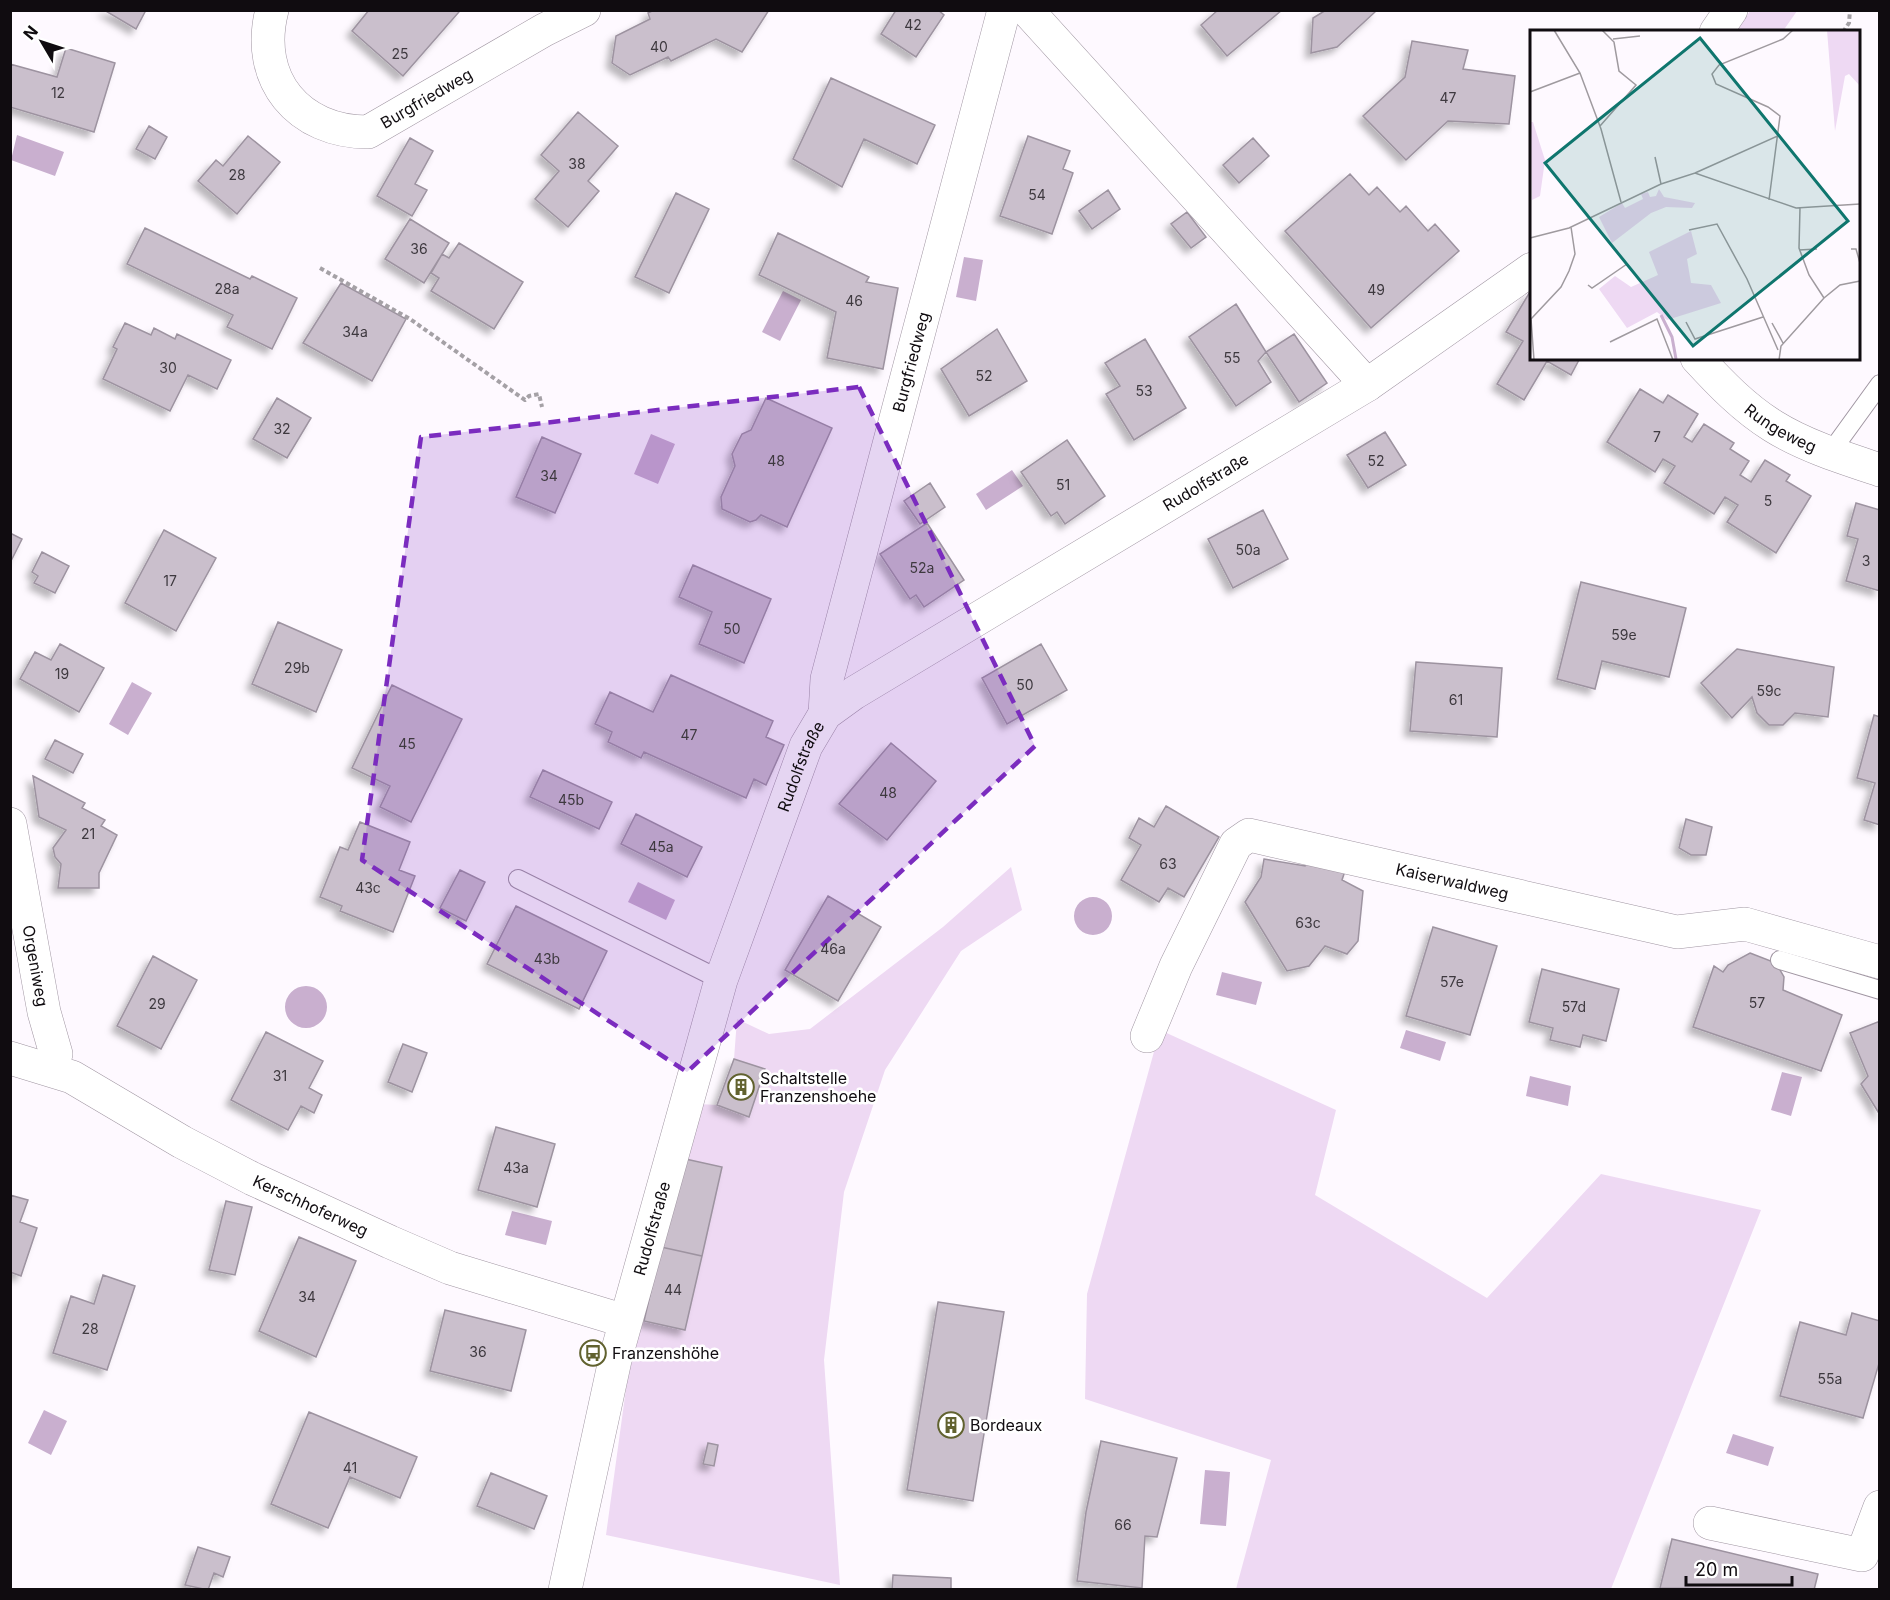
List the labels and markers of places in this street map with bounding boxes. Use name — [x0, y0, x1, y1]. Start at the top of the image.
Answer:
place label: Schaltstelle Franzenshoehe — [760, 1068, 876, 1106]
building icon: Schaltstelle Franzenshoehe — [726, 1072, 756, 1102]
bus stop icon: Franzenshöhe — [578, 1338, 608, 1368]
place label: Franzenshöhe — [612, 1343, 719, 1363]
building icon: Bordeaux — [936, 1410, 966, 1440]
place label: Bordeaux — [970, 1415, 1043, 1435]

